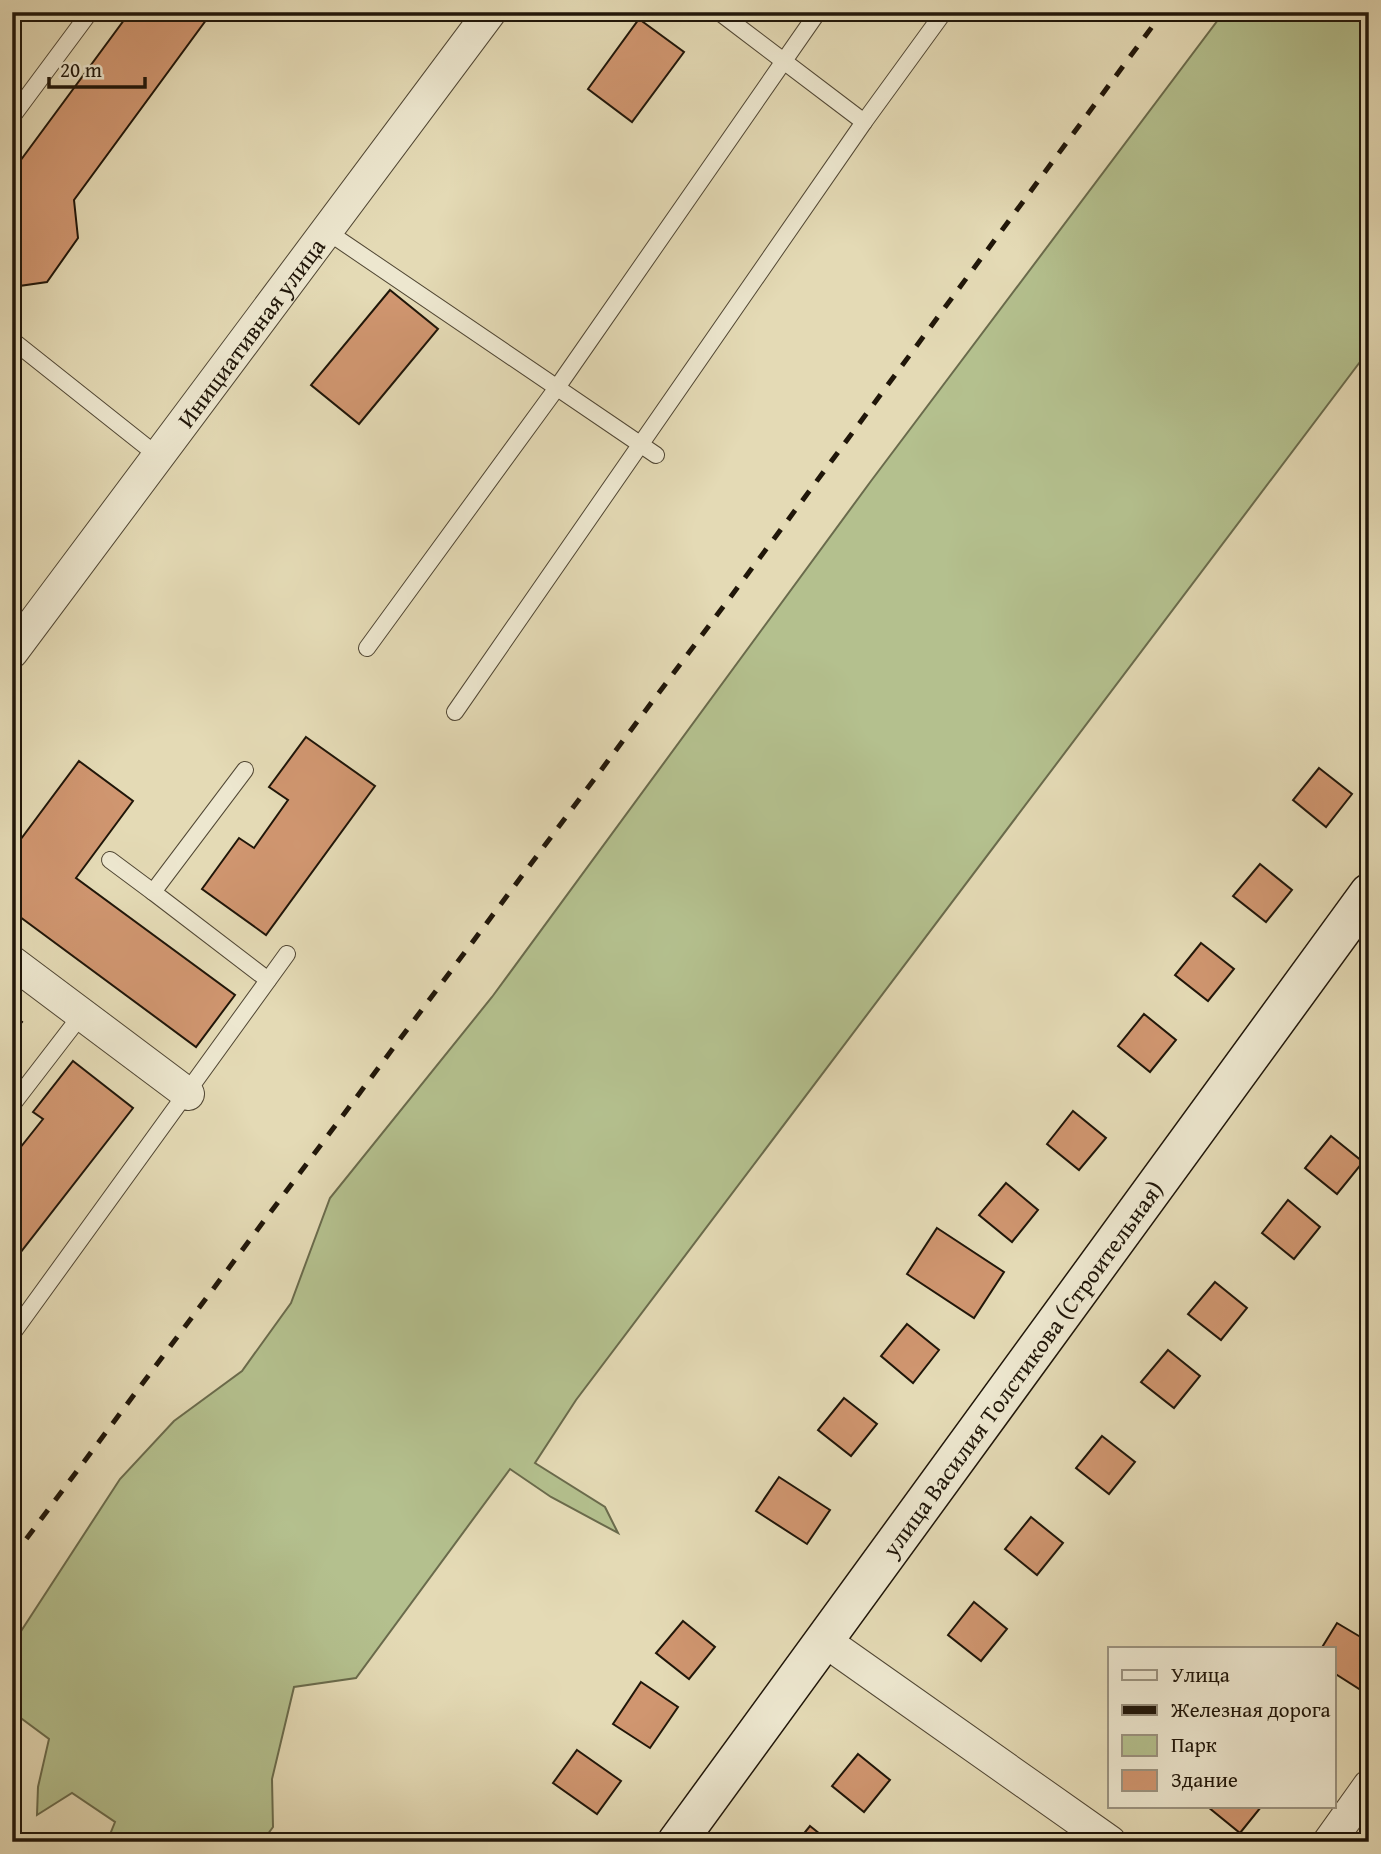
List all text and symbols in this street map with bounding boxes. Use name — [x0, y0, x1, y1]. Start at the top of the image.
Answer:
scale bar — [49, 46, 145, 90]
text: 20 m — [60, 54, 102, 85]
street label: Инициативная улица — [168, 230, 334, 435]
street label: улица Василия Толстикова (Строительная) — [873, 1173, 1171, 1565]
legend — [1108, 1647, 1336, 1808]
text: Улица — [1171, 1659, 1230, 1690]
text: Железная дорога — [1170, 1694, 1331, 1725]
text: Парк — [1171, 1729, 1217, 1760]
text: Здание — [1171, 1764, 1238, 1795]

